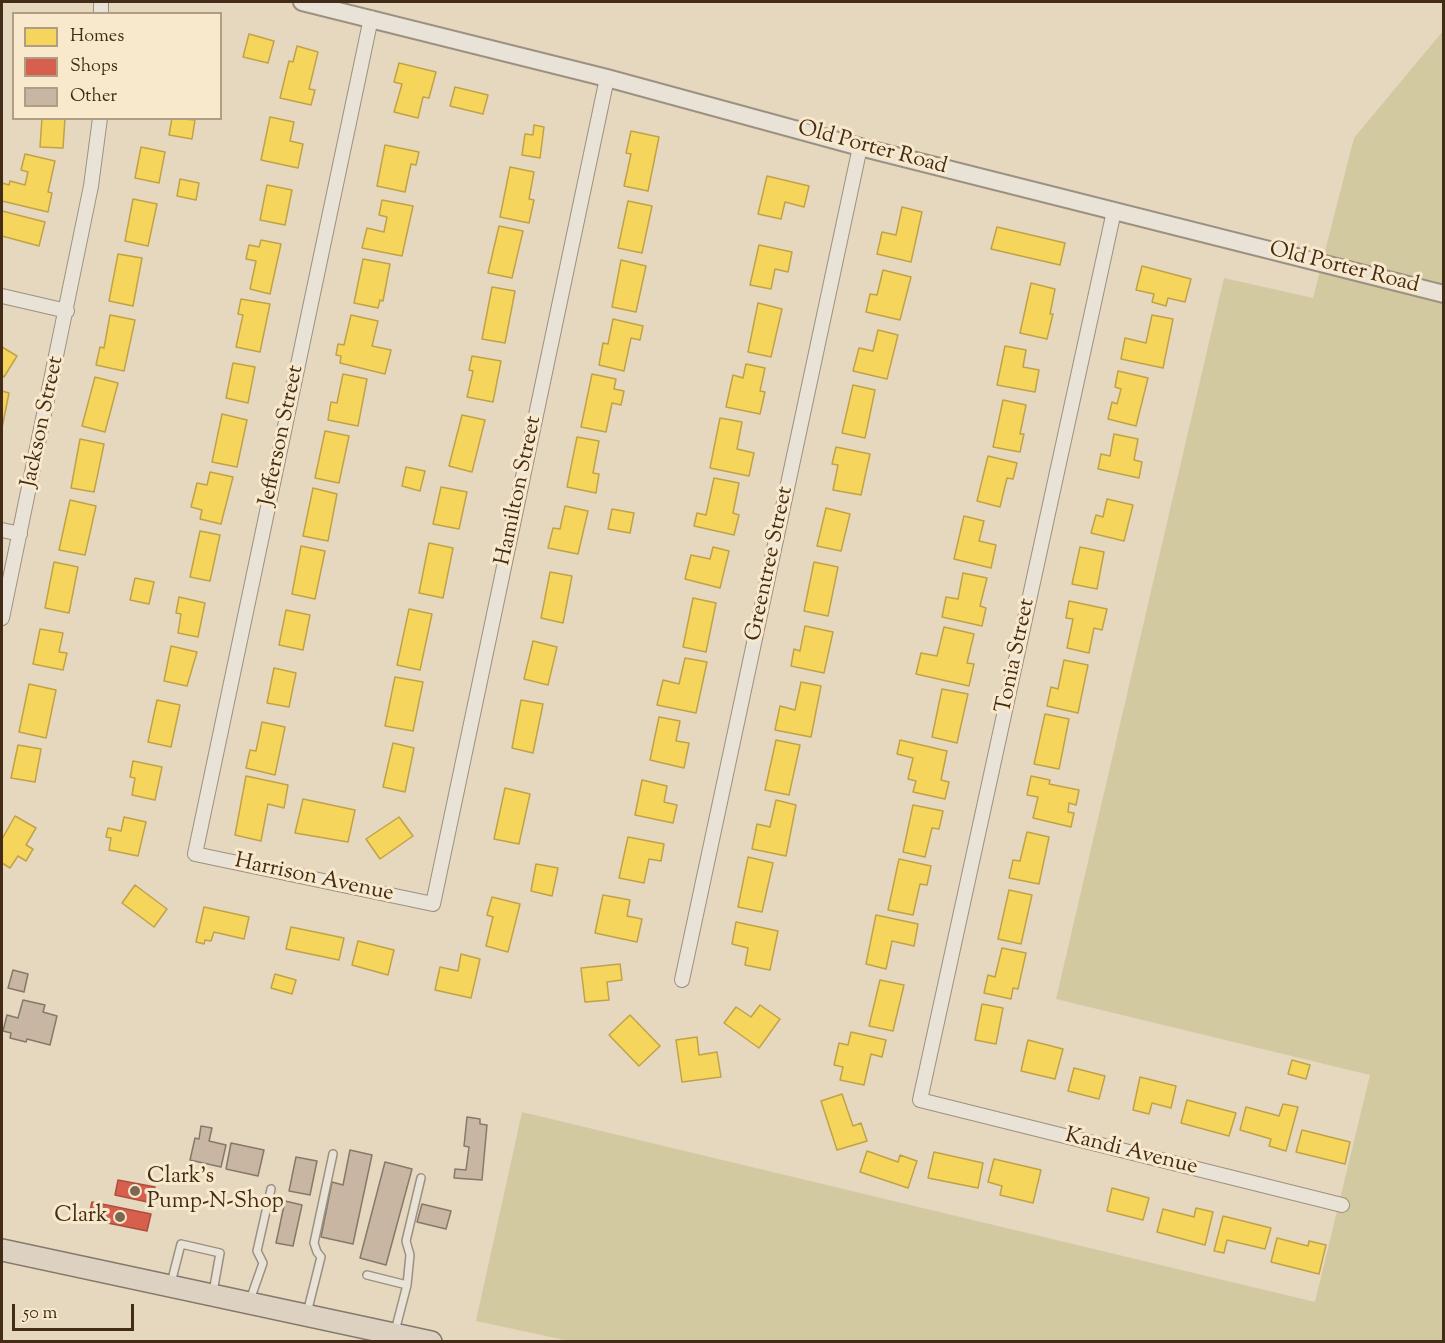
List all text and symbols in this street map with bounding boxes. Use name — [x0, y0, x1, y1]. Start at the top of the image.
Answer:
legend — [12, 12, 222, 120]
text: Homes — [70, 24, 124, 50]
text: Shops — [70, 54, 118, 80]
text: Other — [70, 84, 117, 110]
street label: Old Porter Road — [794, 116, 950, 182]
street label: Old Porter Road — [1266, 238, 1422, 300]
street label: Jackson Street — [17, 354, 71, 490]
street label: Jefferson Street — [255, 363, 311, 509]
street label: Hamilton Street — [491, 414, 549, 568]
street label: Greentree Street — [742, 484, 800, 644]
street label: Tonia Street — [992, 596, 1042, 716]
street label: Harrison Avenue — [232, 849, 396, 909]
street label: Kandi Avenue — [1062, 1124, 1200, 1182]
place label: Clark's Pump-N-Shop — [147, 1165, 284, 1216]
marker: Clark's Pump-N-Shop — [128, 1184, 142, 1198]
place label: Clark — [54, 1204, 108, 1230]
marker: Clark — [113, 1210, 127, 1224]
scale bar — [15, 1292, 136, 1330]
text: 50 m — [23, 1301, 57, 1327]

